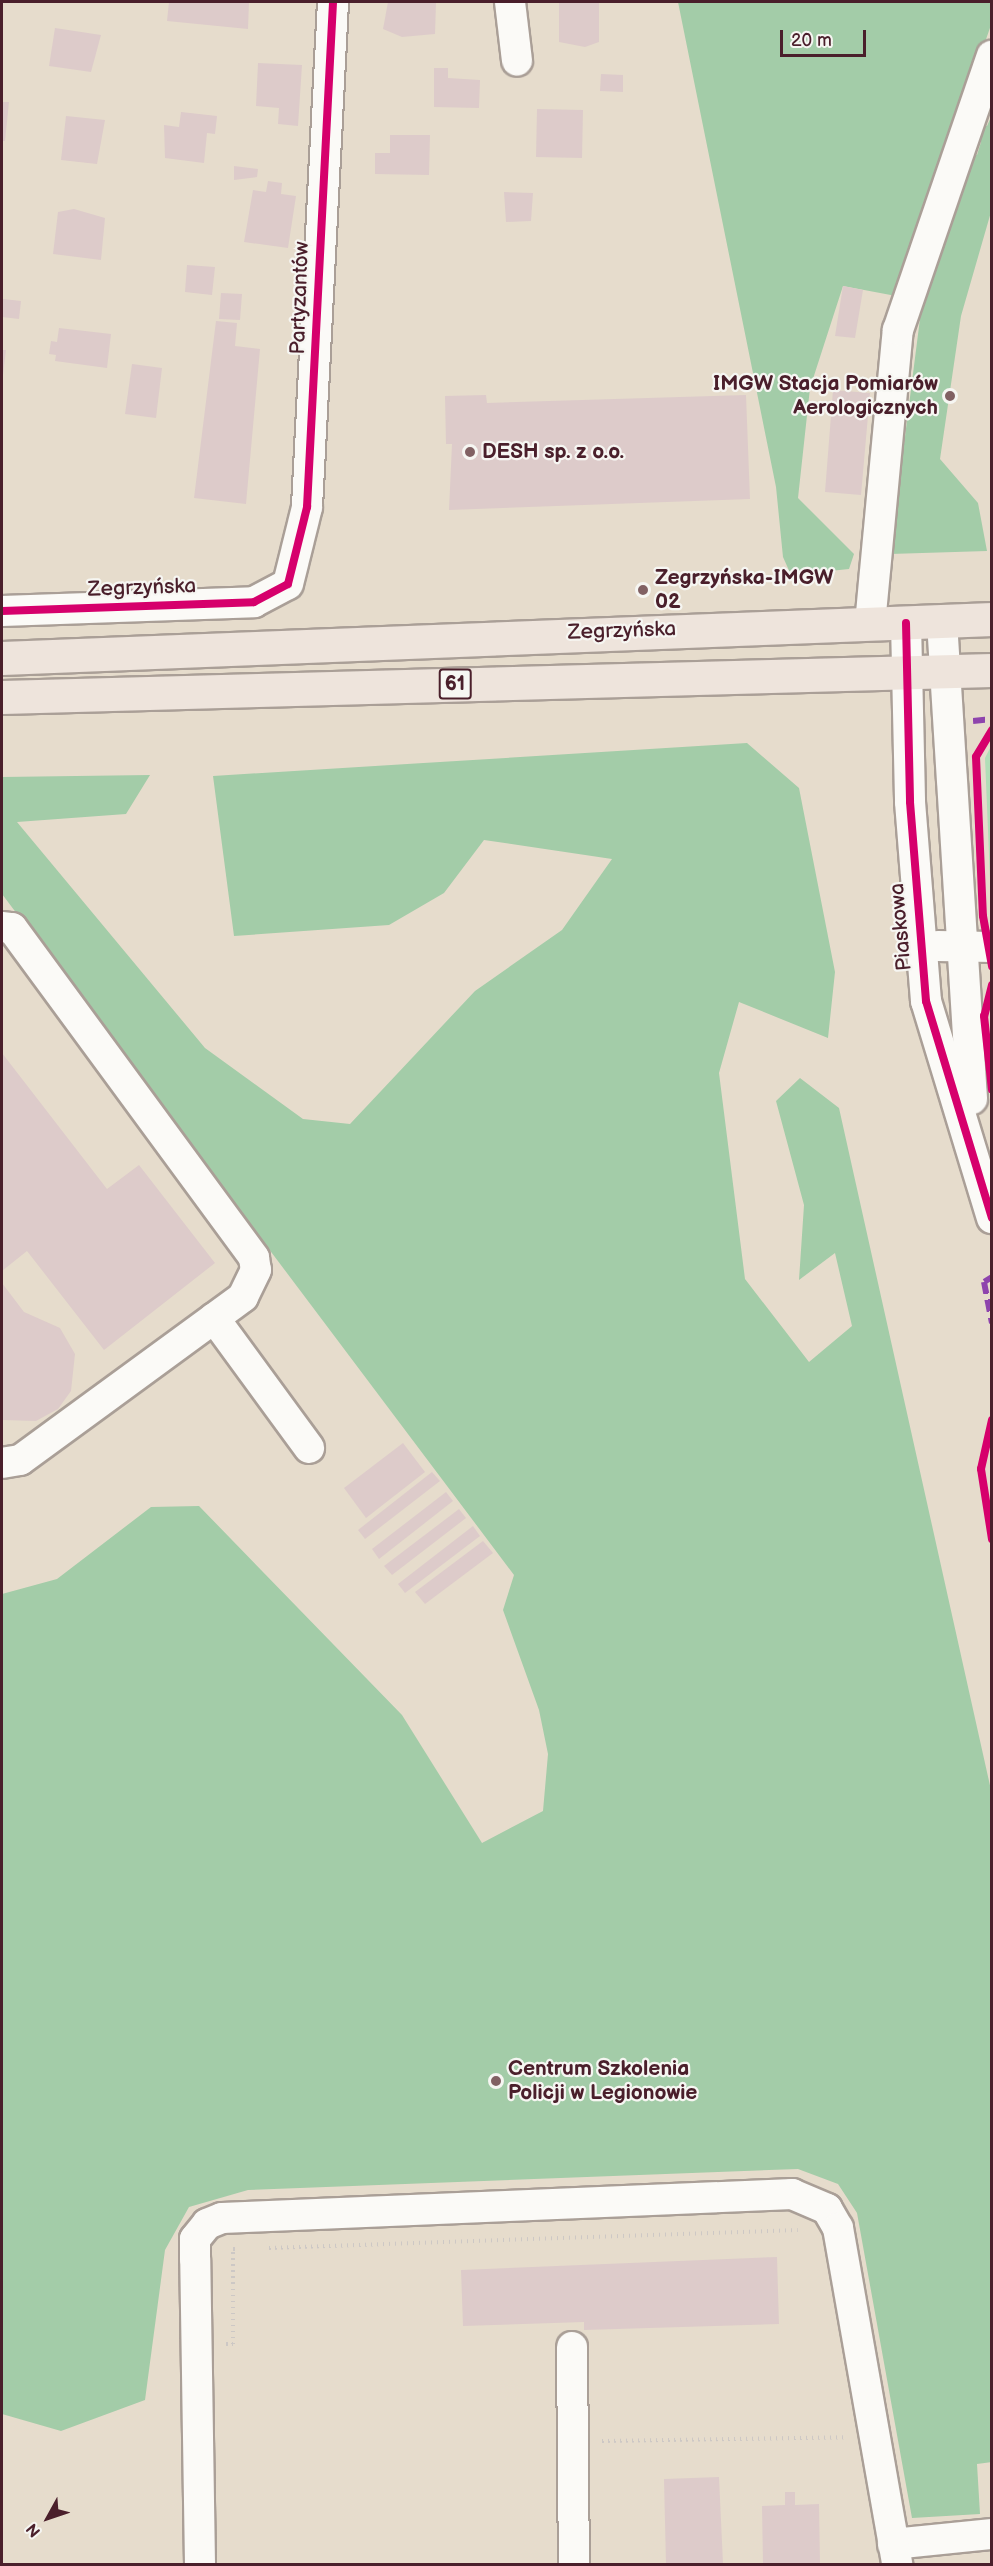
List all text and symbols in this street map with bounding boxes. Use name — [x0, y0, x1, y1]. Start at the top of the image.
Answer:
scale bar — [783, 18, 868, 56]
text: 20 m — [791, 30, 832, 51]
street label: Partyzantów — [285, 241, 315, 355]
place label: IMGW Stacja Pomiarów Aerologicznych — [713, 371, 938, 421]
marker: IMGW Stacja Pomiarów Aerologicznych — [943, 389, 957, 403]
place label: DESH sp. z o.o. — [482, 439, 624, 465]
marker: DESH sp. z o.o. — [463, 445, 477, 459]
place label: Zegrzyńska-IMGW 02 — [655, 565, 833, 615]
street label: Zegrzyńska — [87, 574, 197, 602]
marker: Zegrzyńska-IMGW 02 — [636, 583, 650, 597]
street label: Zegrzyńska — [567, 617, 677, 645]
road number: 61 — [438, 667, 472, 701]
street label: Piaskowa — [885, 882, 917, 972]
place label: Centrum Szkolenia Policji w Legionowie — [508, 2056, 697, 2106]
marker: Centrum Szkolenia Policji w Legionowie — [489, 2074, 503, 2088]
north arrow — [18, 2488, 78, 2548]
text: N — [23, 2519, 45, 2541]

